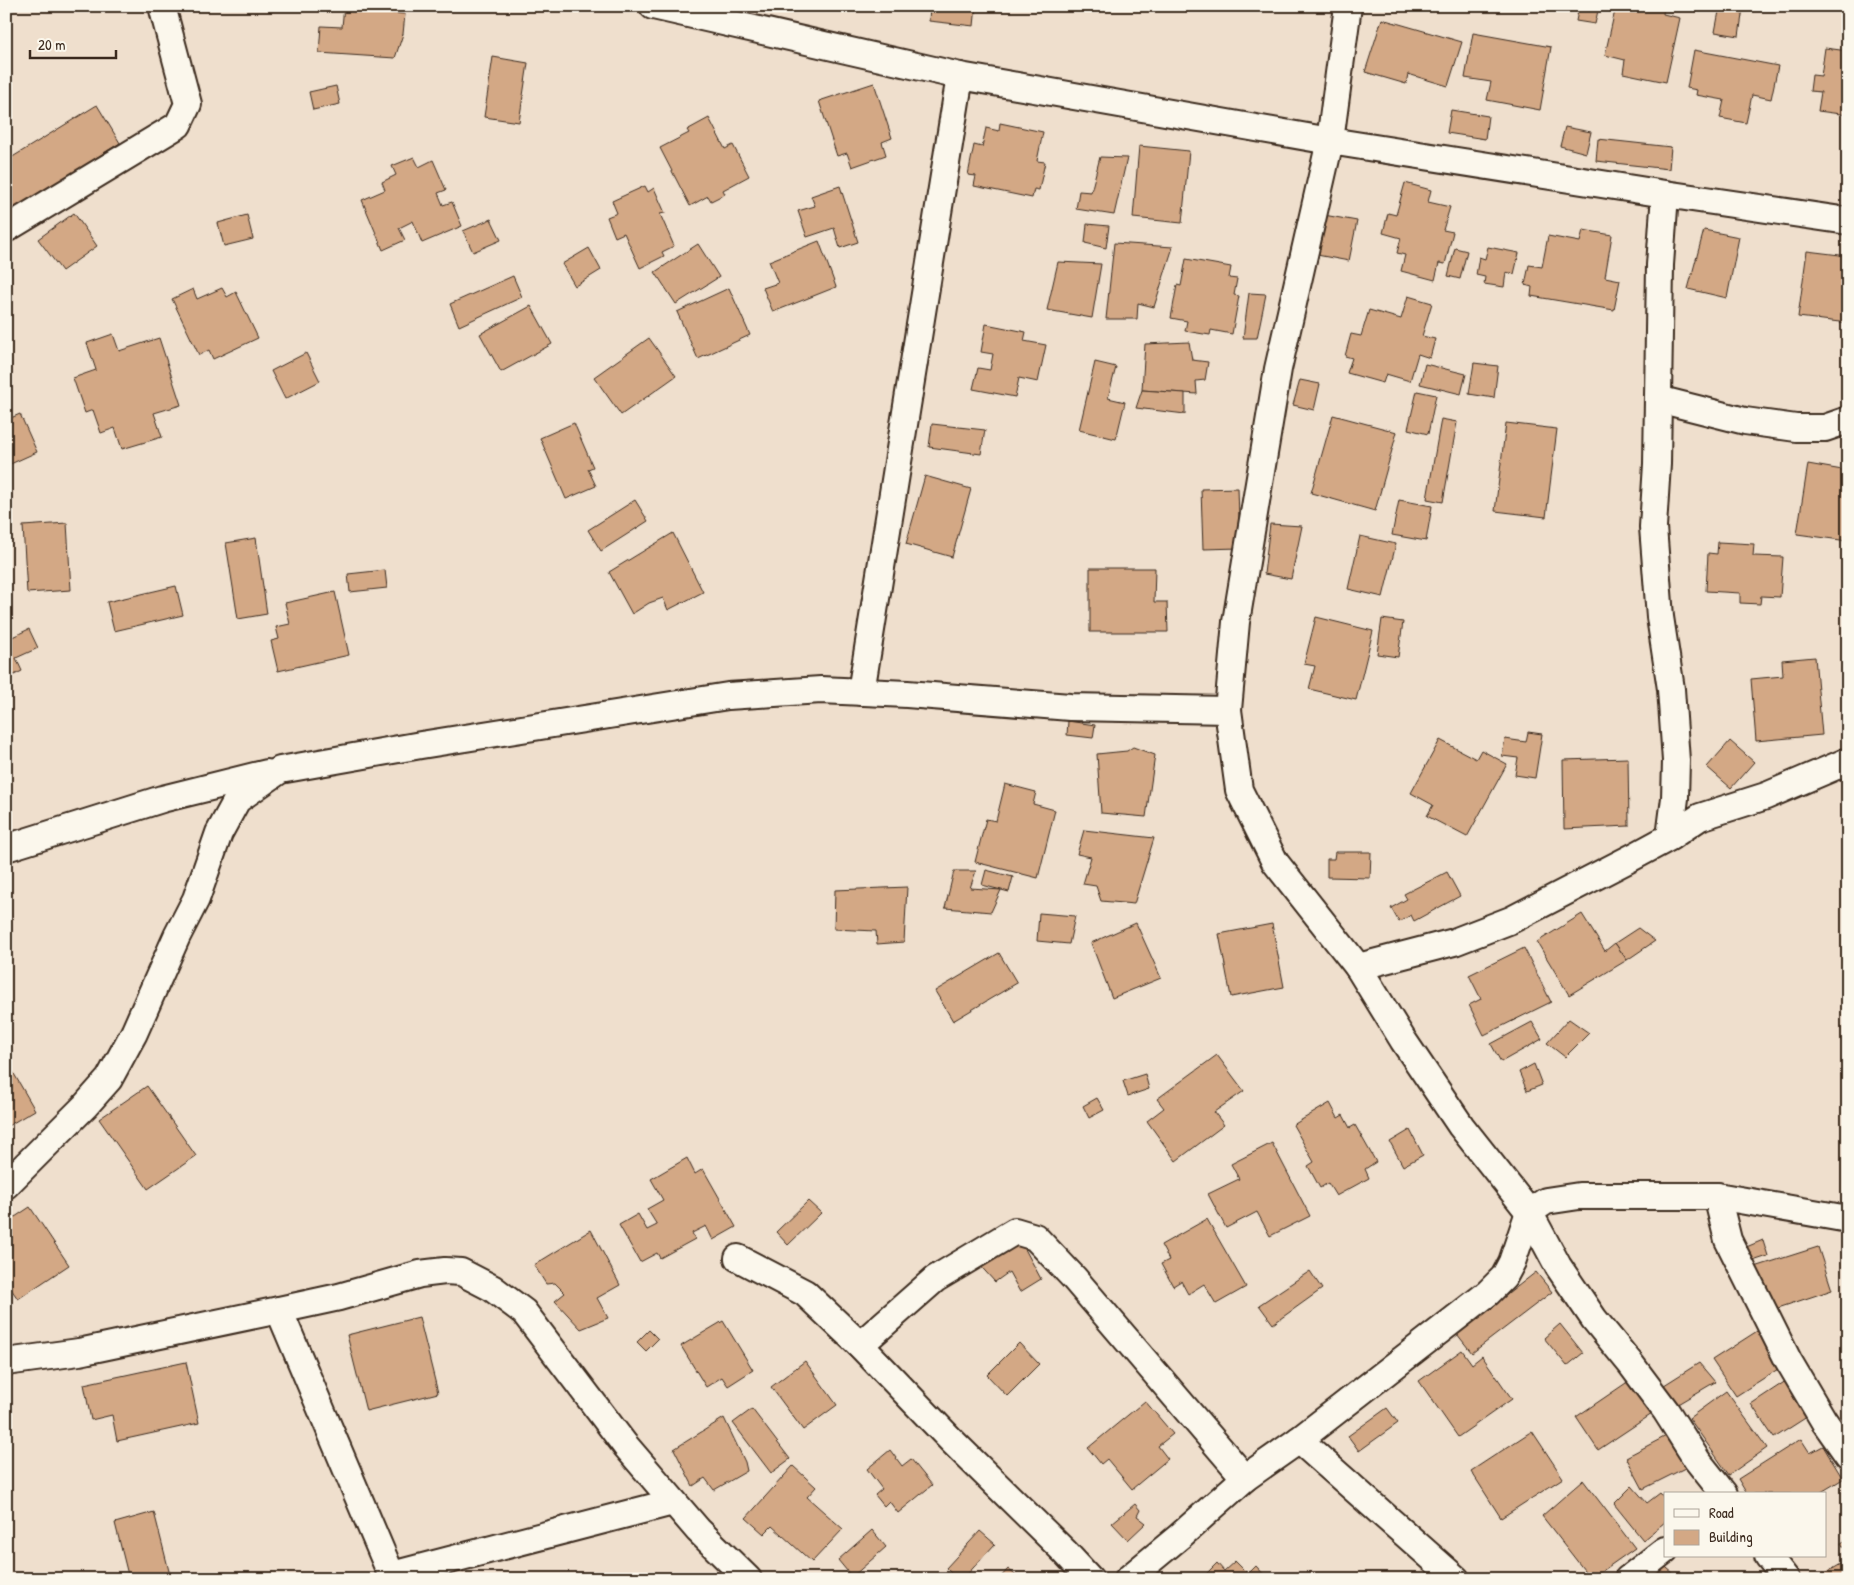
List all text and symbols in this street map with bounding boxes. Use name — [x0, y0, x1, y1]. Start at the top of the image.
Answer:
scale bar — [30, 28, 116, 60]
text: 20 m — [38, 34, 65, 55]
legend — [1664, 1492, 1826, 1558]
text: Road — [1709, 1502, 1734, 1523]
text: Building — [1709, 1526, 1753, 1547]

